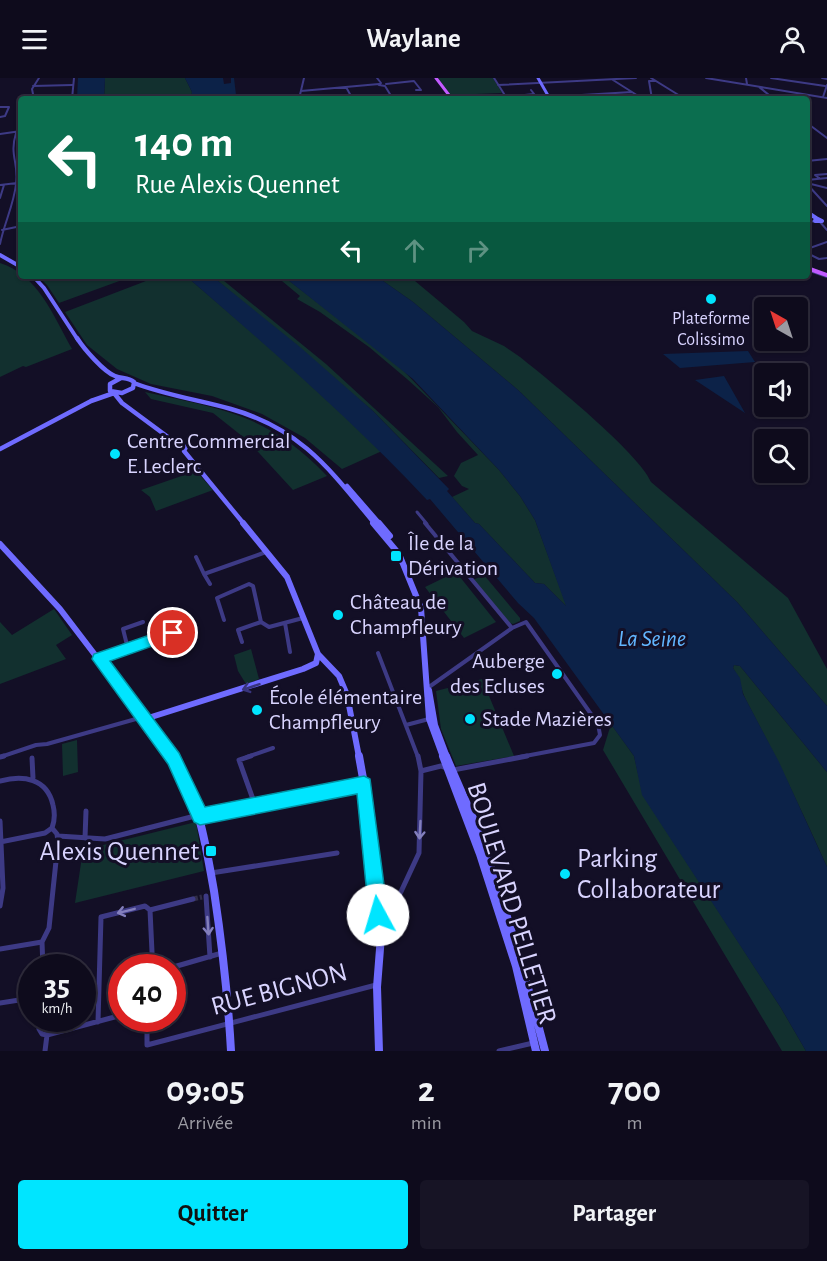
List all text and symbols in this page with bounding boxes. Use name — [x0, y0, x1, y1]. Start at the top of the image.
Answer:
icon: menu — [18, 23, 51, 56]
icon: person — [776, 23, 809, 56]
text: Waylane — [366, 25, 461, 52]
icon: left — [36, 120, 114, 198]
text: 140 m — [135, 122, 233, 164]
text: Rue Alexis Quennet — [135, 171, 340, 198]
icon: left — [335, 234, 368, 267]
icon: ahead — [398, 234, 431, 267]
icon: right — [461, 234, 494, 267]
marker: Plateforme Colissimo — [704, 292, 718, 306]
north arrow — [754, 297, 808, 351]
map controls — [754, 297, 808, 483]
place label: Plateforme Colissimo — [672, 310, 750, 349]
button: sound — [754, 363, 808, 417]
button: search — [754, 429, 808, 483]
place label: Centre Commercial E.Leclerc — [127, 430, 291, 477]
marker: Centre Commercial E.Leclerc — [108, 447, 122, 461]
place label: Île de la Dérivation — [408, 531, 498, 579]
marker: Île de la Dérivation — [389, 549, 403, 563]
place label: Château de Champfleury — [350, 591, 462, 638]
pin — [147, 607, 198, 658]
marker: Château de Champfleury — [331, 608, 345, 622]
icon: arrive — [156, 616, 189, 649]
water label: La Seine — [618, 627, 686, 651]
place label: Auberge des Ecluses — [450, 650, 545, 697]
marker: Auberge des Ecluses — [550, 667, 564, 681]
one-way arrow — [242, 682, 261, 693]
place label: École élémentaire Champfleury — [269, 685, 422, 733]
marker: École élémentaire Champfleury — [250, 703, 264, 717]
place label: Stade Mazières — [482, 708, 612, 730]
marker: Stade Mazières — [463, 712, 477, 726]
street label: BOULEVARD PELLETIER — [462, 779, 562, 1027]
one-way arrow — [415, 819, 426, 839]
place label: Alexis Quennet — [39, 838, 199, 866]
marker: Alexis Quennet — [204, 844, 218, 858]
place label: Parking Collaborateur — [577, 845, 721, 903]
marker: Parking Collaborateur — [558, 867, 572, 881]
position arrow — [346, 883, 410, 947]
one-way arrow — [117, 906, 136, 917]
one-way arrow — [202, 916, 213, 936]
speed limit sign: 40 — [108, 954, 186, 1032]
street label: RUE BIGNON — [208, 958, 350, 1020]
text: 35 — [44, 971, 70, 1001]
text: km/h — [42, 1001, 72, 1016]
text: 09:05 — [166, 1072, 245, 1108]
text: 2 — [418, 1072, 435, 1108]
text: 700 — [608, 1072, 661, 1108]
text: Arrivée — [177, 1113, 233, 1133]
text: min — [411, 1113, 442, 1133]
text: m — [626, 1113, 642, 1133]
button: Quitter — [18, 1180, 408, 1249]
button: Partager — [420, 1180, 809, 1249]

